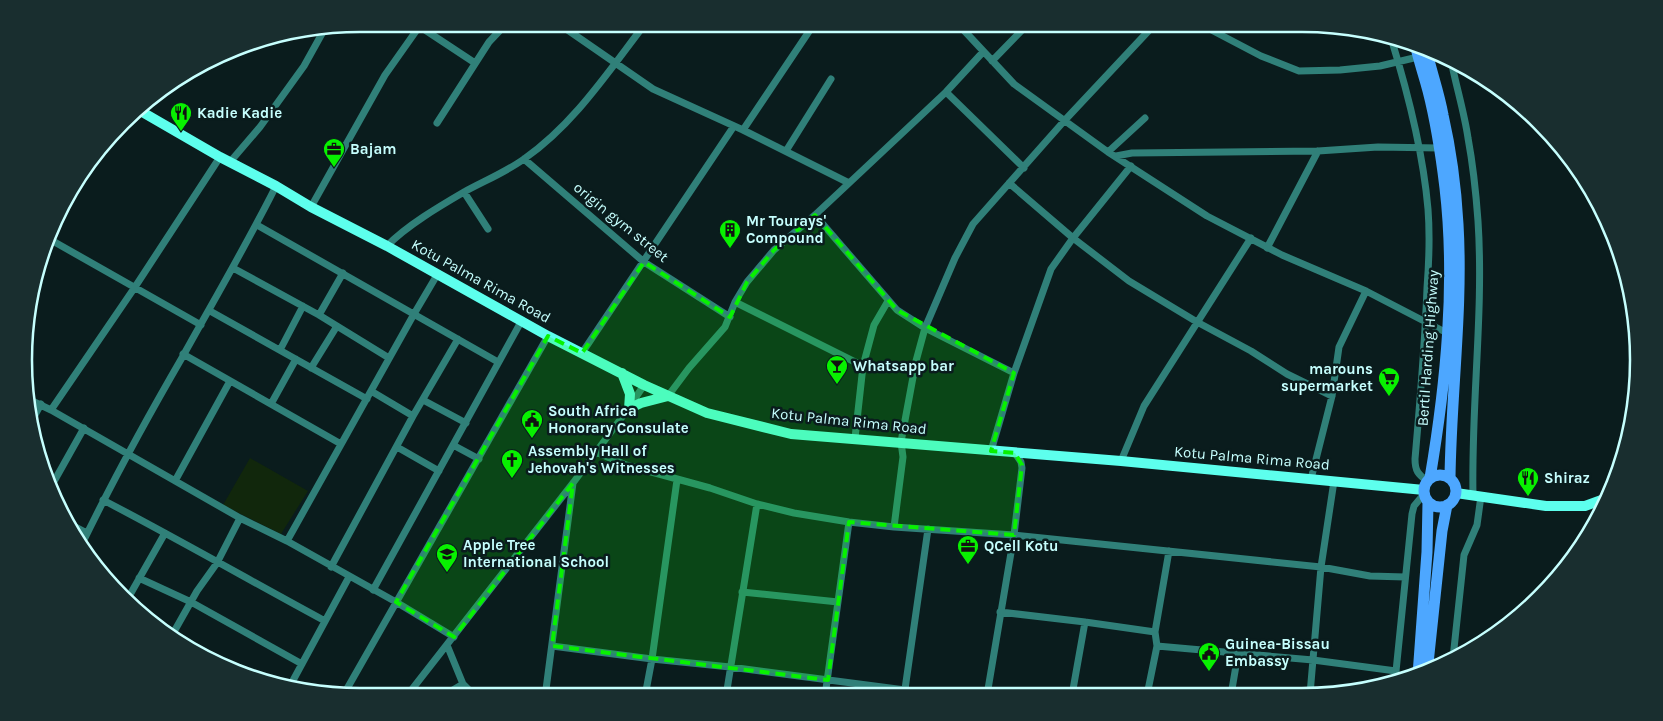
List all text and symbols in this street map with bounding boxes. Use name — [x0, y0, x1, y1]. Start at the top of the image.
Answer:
restaurant icon: Kadie Kadie — [169, 101, 193, 132]
place label: Kadie Kadie — [197, 104, 282, 122]
office icon: Bajam — [322, 137, 346, 168]
place label: Bajam — [350, 140, 397, 158]
street label: origin gym street — [570, 178, 672, 266]
place label: Mr Tourays' Compound — [746, 212, 826, 247]
building icon: Mr Tourays' Compound — [718, 218, 742, 249]
street label: Kotu Palma Rima Road — [408, 235, 554, 327]
street label: Bertil Harding Highway — [1414, 269, 1442, 427]
bar icon: Whatsapp bar — [825, 354, 849, 385]
place label: Whatsapp bar — [853, 357, 954, 375]
place label: marouns supermarket — [1281, 360, 1373, 395]
supermarket icon: marouns supermarket — [1377, 366, 1401, 397]
place label: South Africa Honorary Consulate — [548, 402, 689, 437]
street label: Kotu Palma Rima Road — [770, 404, 928, 438]
public building icon: South Africa Honorary Consulate — [520, 408, 544, 439]
place label: Assembly Hall of Jehovah's Witnesses — [528, 442, 675, 477]
street label: Kotu Palma Rima Road — [1173, 442, 1331, 474]
church icon: Assembly Hall of Jehovah's Witnesses — [500, 448, 524, 479]
restaurant icon: Shiraz — [1516, 466, 1540, 497]
place label: Shiraz — [1544, 469, 1590, 487]
office icon: QCell Kotu — [956, 534, 980, 565]
place label: Apple Tree International School — [463, 536, 609, 571]
place label: QCell Kotu — [984, 537, 1058, 555]
school or university icon: Apple Tree International School — [435, 542, 459, 573]
place label: Guinea-Bissau Embassy — [1225, 635, 1330, 670]
public building icon: Guinea-Bissau Embassy — [1197, 641, 1221, 672]

